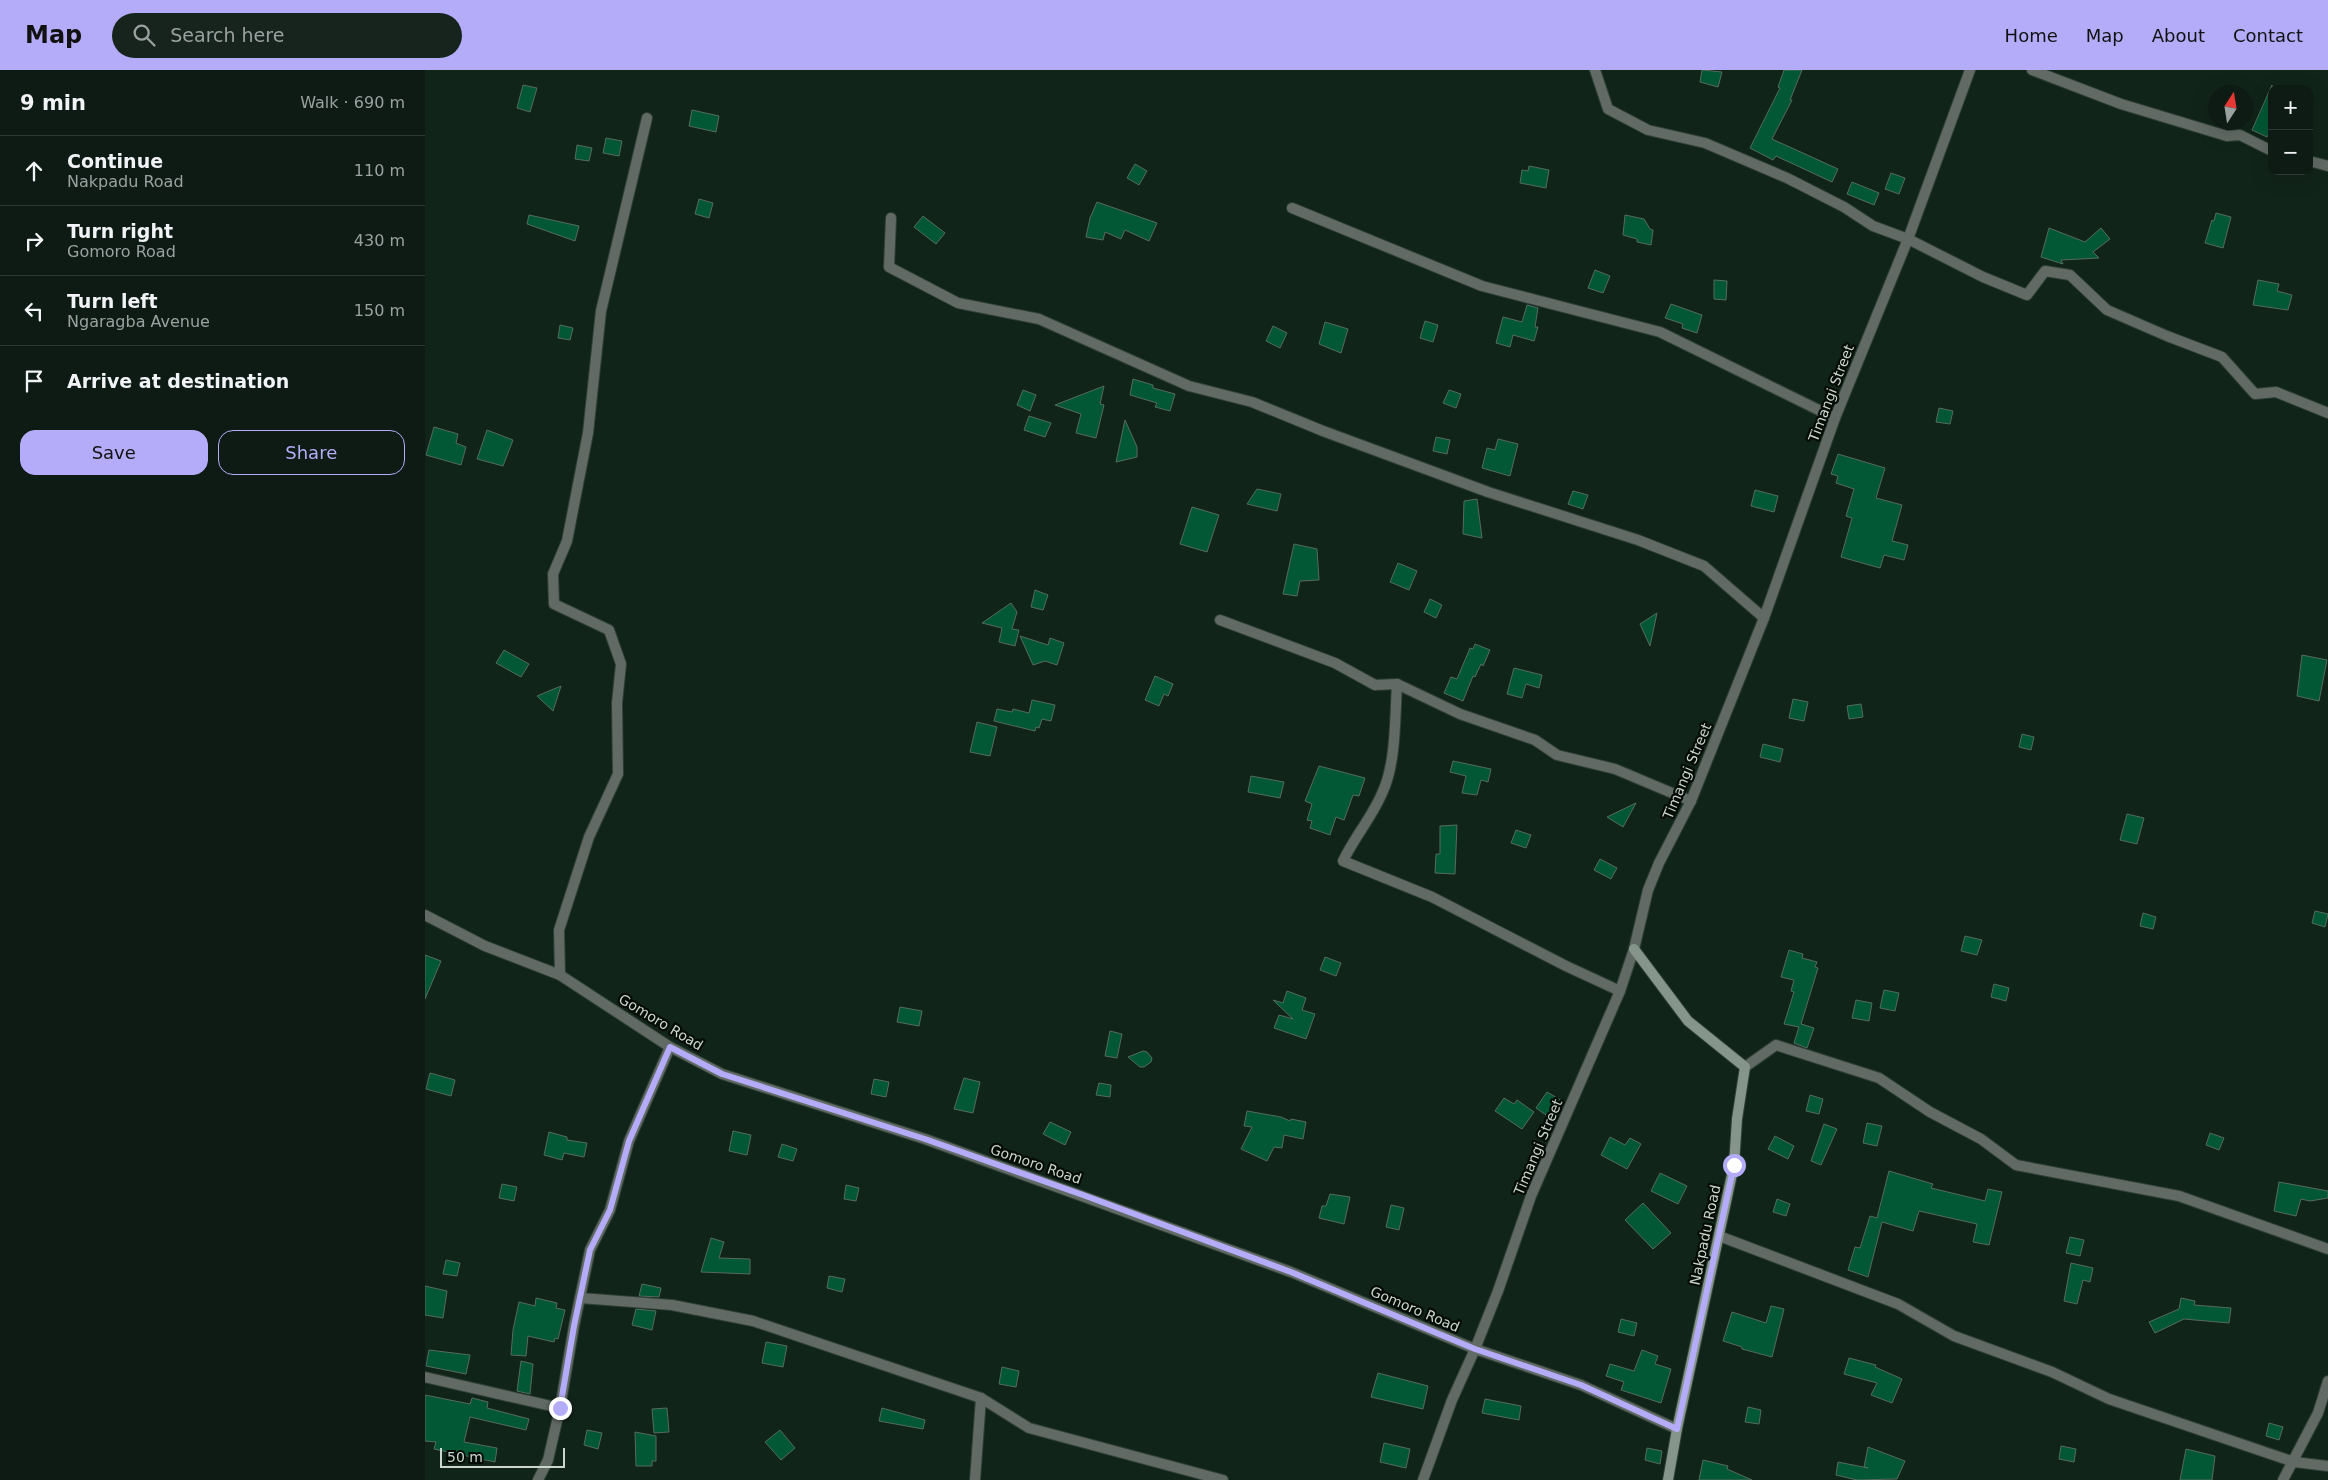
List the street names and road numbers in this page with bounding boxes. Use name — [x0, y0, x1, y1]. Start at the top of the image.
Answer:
street label: Timangi Street — [1805, 342, 1857, 445]
street label: Timangi Street — [1659, 720, 1715, 822]
street label: Gomoro Road — [616, 991, 706, 1053]
street label: Timangi Street — [1510, 1096, 1566, 1198]
street label: Gomoro Road — [988, 1141, 1084, 1187]
street label: Nakpadu Road — [1687, 1183, 1723, 1287]
street label: Gomoro Road — [1368, 1283, 1462, 1335]

